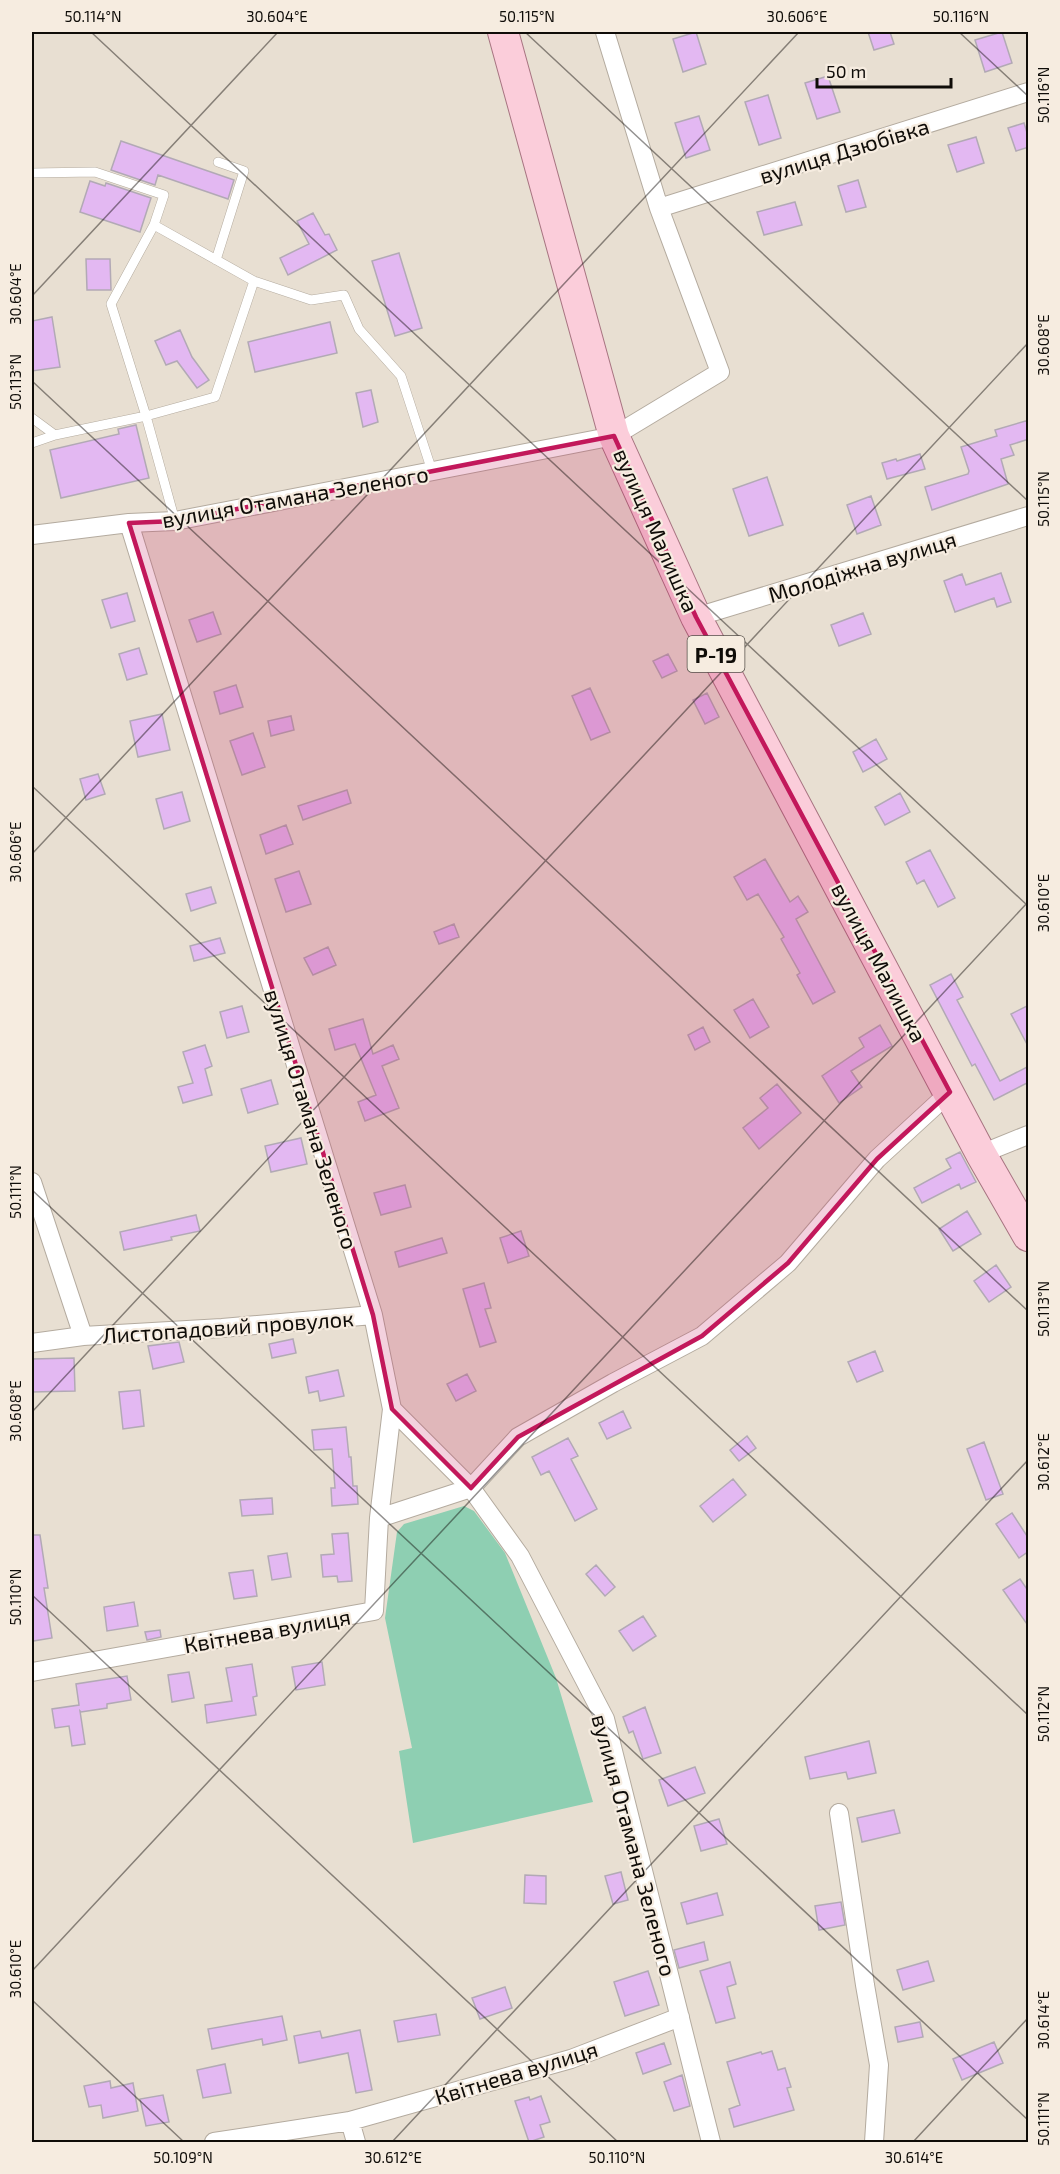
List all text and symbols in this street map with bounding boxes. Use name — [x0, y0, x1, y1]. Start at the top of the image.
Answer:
text: 50.114°N — [64, 7, 122, 25]
text: 30.604°E — [246, 7, 308, 25]
text: 50.115°N — [499, 7, 555, 25]
text: 30.606°E — [767, 7, 827, 25]
text: 50.116°N — [933, 7, 989, 25]
scale bar — [817, 51, 950, 89]
text: 50 m — [826, 60, 866, 82]
text: 50.116°N — [1034, 67, 1052, 123]
street label: вулиця Дзюбівка — [756, 112, 932, 189]
text: 30.604°E — [6, 263, 24, 325]
text: 30.608°E — [1034, 314, 1052, 376]
text: 50.113°N — [6, 354, 24, 410]
street label: вулиця Малишка — [608, 444, 705, 616]
street label: вулиця Отамана Зеленого — [160, 460, 431, 533]
text: 50.115°N — [1034, 471, 1052, 527]
street label: Молодіжна вулиця — [765, 525, 959, 608]
road number: Р-19 — [688, 636, 744, 672]
text: 30.606°E — [6, 822, 24, 882]
text: 30.610°E — [1034, 874, 1052, 932]
street label: вулиця Малишка — [826, 878, 933, 1047]
street label: вулиця Отамана Зеленого — [259, 986, 364, 1252]
text: 50.111°N — [6, 1165, 24, 1219]
text: 50.113°N — [1034, 1281, 1052, 1337]
street label: Листопадовий провулок — [101, 1304, 355, 1349]
text: 30.608°E — [6, 1380, 24, 1442]
text: 30.612°E — [1034, 1433, 1052, 1491]
text: 50.110°N — [6, 1569, 24, 1625]
street label: Квітнева вулиця — [182, 1603, 353, 1658]
text: 50.112°N — [1034, 1686, 1052, 1742]
street label: вулиця Отамана Зеленого — [586, 1711, 683, 1979]
text: 30.610°E — [6, 1940, 24, 1998]
text: 30.614°E — [1034, 1991, 1052, 2049]
street label: Квітнева вулиця — [431, 2035, 601, 2110]
text: 50.111°N — [1034, 2092, 1052, 2146]
text: 50.109°N — [153, 2148, 213, 2166]
text: 30.612°E — [364, 2148, 422, 2166]
text: 50.110°N — [589, 2148, 645, 2166]
text: 30.614°E — [885, 2148, 943, 2166]

